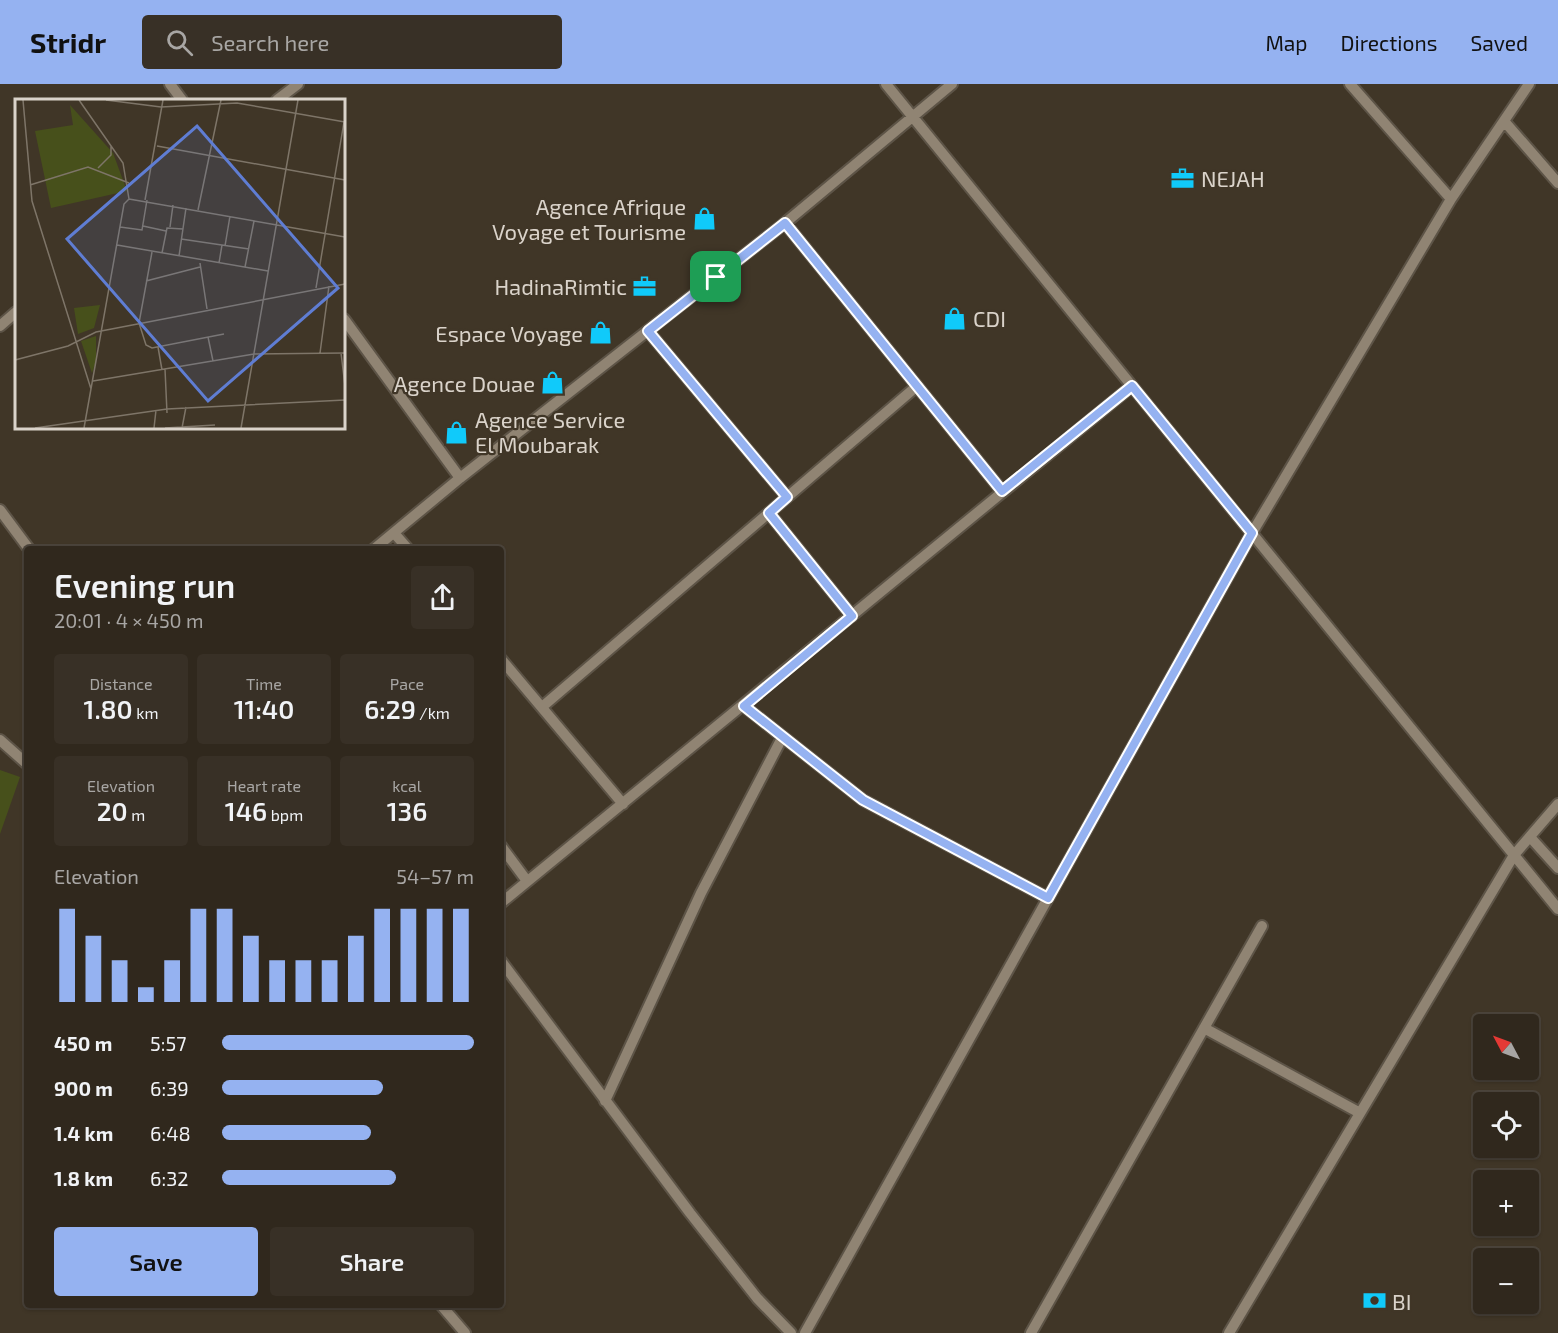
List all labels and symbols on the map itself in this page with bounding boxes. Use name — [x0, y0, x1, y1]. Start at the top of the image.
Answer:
inset map — [15, 99, 345, 429]
office icon: NEJAH — [1170, 165, 1196, 191]
place label: NEJAH — [1201, 165, 1265, 191]
place label: Agence Afrique Voyage et Tourisme — [492, 193, 686, 244]
shop icon: Agence Afrique Voyage et Tourisme — [691, 206, 717, 232]
pin — [690, 251, 741, 302]
place label: HadinaRimtic — [494, 273, 627, 299]
office icon: HadinaRimtic — [632, 273, 658, 299]
shop icon: CDI — [942, 305, 968, 331]
place label: CDI — [973, 305, 1006, 331]
place label: Espace Voyage — [435, 320, 583, 346]
shop icon: Espace Voyage — [588, 320, 614, 346]
place label: Agence Douae — [394, 370, 535, 396]
shop icon: Agence Douae — [540, 370, 566, 396]
place label: Agence Service El Moubarak — [475, 406, 625, 457]
shop icon: Agence Service El Moubarak — [444, 419, 470, 445]
north arrow — [1473, 1014, 1539, 1080]
bank icon: BI — [1361, 1288, 1387, 1314]
place label: BI — [1392, 1288, 1411, 1314]

